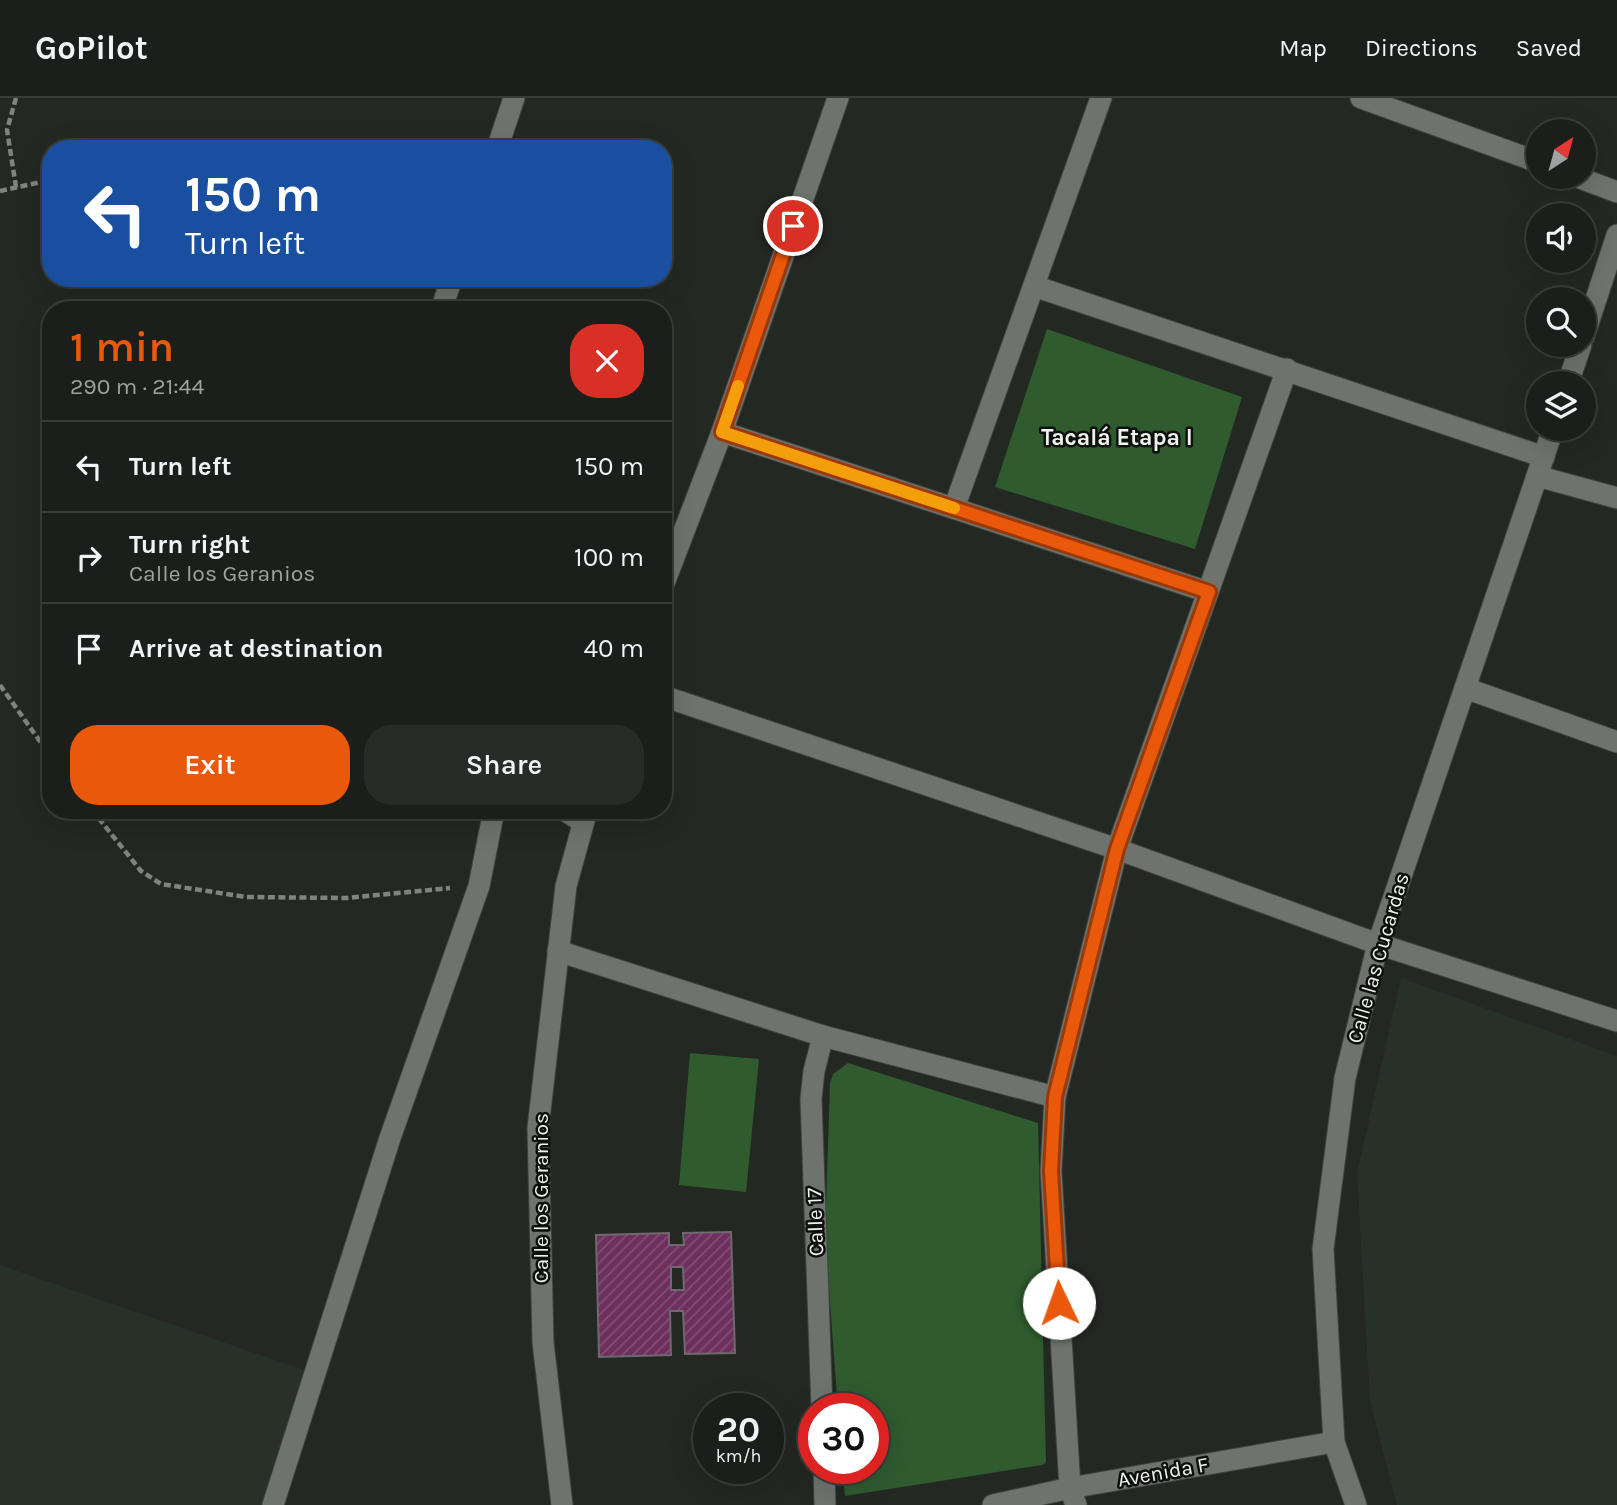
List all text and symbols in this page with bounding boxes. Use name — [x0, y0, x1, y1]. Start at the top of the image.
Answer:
text: GoPilot — [35, 29, 148, 67]
text: Map — [1279, 34, 1327, 62]
text: Directions — [1365, 34, 1478, 62]
text: Saved — [1516, 34, 1582, 62]
north arrow — [1526, 119, 1596, 189]
map controls — [1526, 119, 1596, 441]
text: 150 m — [185, 166, 321, 223]
icon: left — [70, 168, 161, 259]
pin — [763, 196, 823, 256]
button: sound — [1526, 203, 1596, 273]
icon: arrive — [774, 207, 812, 245]
text: Turn left — [185, 225, 305, 262]
button: search — [1526, 287, 1596, 357]
text: 1 min — [70, 322, 174, 372]
button: close — [570, 324, 644, 398]
button: layers — [1526, 371, 1596, 441]
text: 290 m · 21:44 — [70, 373, 204, 400]
district label: Tacalá Etapa I — [1041, 424, 1193, 451]
icon: left — [70, 448, 108, 486]
text: Turn left — [129, 451, 231, 482]
text: 150 m — [575, 451, 644, 482]
text: Turn right — [129, 529, 250, 560]
icon: right — [70, 539, 108, 577]
text: 100 m — [574, 542, 644, 573]
text: Calle los Geranios — [129, 560, 315, 587]
icon: arrive — [70, 630, 108, 668]
text: Arrive at destination — [129, 633, 383, 664]
text: 40 m — [584, 633, 644, 664]
button: Exit — [70, 725, 350, 805]
button: Share — [364, 725, 644, 805]
street label: Calle las Cucardas — [1342, 870, 1414, 1046]
street label: Calle los Geranios — [529, 1113, 553, 1283]
street label: Calle 17 — [802, 1187, 828, 1257]
position arrow — [1022, 1266, 1096, 1340]
speed limit sign: 30 — [798, 1393, 889, 1484]
text: 20 — [717, 1409, 760, 1450]
text: km/h — [716, 1445, 761, 1467]
street label: Avenida F — [1116, 1452, 1210, 1492]

